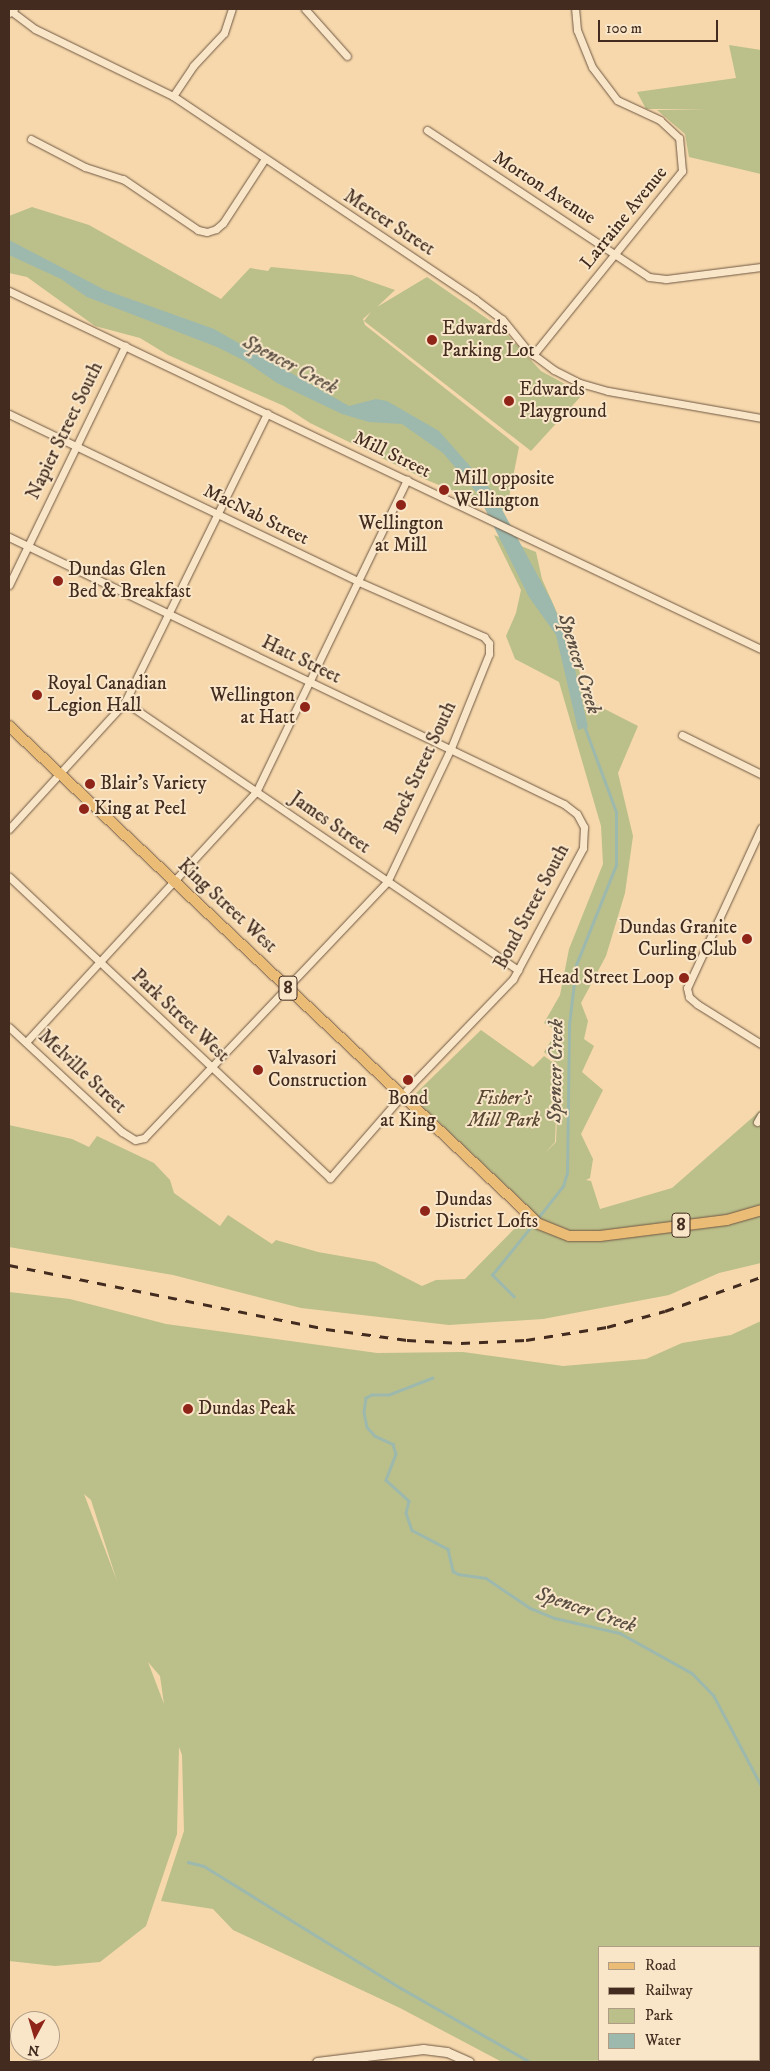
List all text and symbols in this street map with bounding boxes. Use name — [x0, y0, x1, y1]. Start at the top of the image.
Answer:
scale bar — [600, 10, 720, 42]
text: 100 m — [606, 19, 642, 38]
street label: Morton Avenue — [489, 146, 599, 230]
street label: Larraine Avenue — [576, 162, 672, 274]
street label: Mercer Street — [339, 185, 439, 261]
place label: Edwards Parking Lot — [442, 318, 535, 362]
water label: Spencer Creek — [239, 330, 341, 400]
marker: Edwards Parking Lot — [426, 334, 438, 346]
street label: Napier Street South — [22, 359, 108, 503]
place label: Edwards Playground — [519, 379, 607, 423]
marker: Edwards Playground — [503, 395, 515, 407]
street label: Mill Street — [350, 427, 434, 483]
place label: Mill opposite Wellington — [454, 468, 554, 512]
street label: MacNab Street — [200, 480, 312, 550]
marker: Mill opposite Wellington — [438, 484, 450, 496]
marker: Wellington at Mill — [395, 499, 407, 511]
place label: Wellington at Mill — [358, 513, 444, 557]
place label: Dundas Glen Bed & Breakfast — [68, 559, 191, 603]
marker: Dundas Glen Bed & Breakfast — [52, 575, 64, 587]
water label: Spencer Creek — [552, 611, 606, 717]
street label: Hatt Street — [258, 631, 344, 689]
place label: Royal Canadian Legion Hall — [47, 673, 167, 717]
place label: Wellington at Hatt — [210, 685, 295, 729]
marker: Royal Canadian Legion Hall — [31, 689, 43, 701]
street label: Brock Street South — [380, 698, 462, 838]
marker: Wellington at Hatt — [299, 701, 311, 713]
place label: Blair's Variety — [100, 773, 207, 795]
marker: Blair's Variety — [84, 778, 96, 790]
street label: James Street — [285, 787, 375, 859]
place label: King at Peel — [94, 798, 186, 820]
marker: King at Peel — [78, 803, 90, 815]
street label: Bond Street South — [490, 841, 574, 973]
street label: King Street West — [173, 854, 281, 958]
place label: Dundas Granite Curling Club — [619, 917, 737, 961]
marker: Dundas Granite Curling Club — [741, 933, 753, 945]
street label: Park Street West — [126, 965, 234, 1067]
place label: Head Street Loop — [538, 967, 674, 989]
road number: 8 — [278, 972, 298, 1004]
marker: Head Street Loop — [678, 972, 690, 984]
water label: Spencer Creek — [543, 1019, 569, 1123]
street label: Melville Street — [33, 1025, 131, 1119]
place label: Valvasori Construction — [268, 1048, 367, 1092]
marker: Valvasori Construction — [252, 1064, 264, 1076]
marker: Bond at King — [402, 1074, 414, 1086]
place label: Bond at King — [380, 1088, 436, 1132]
park label: Fisher's Mill Park — [468, 1088, 540, 1132]
place label: Dundas District Lofts — [435, 1189, 538, 1233]
marker: Dundas District Lofts — [419, 1205, 431, 1217]
road number: 8 — [671, 1210, 691, 1240]
place label: Dundas Peak — [198, 1398, 295, 1420]
marker: Dundas Peak — [182, 1403, 194, 1415]
water label: Spencer Creek — [533, 1582, 639, 1638]
legend — [598, 1946, 760, 2061]
text: Road — [645, 1956, 676, 1975]
text: Railway — [645, 1981, 693, 2000]
text: Park — [645, 2006, 673, 2025]
north arrow — [10, 2011, 60, 2061]
text: Water — [645, 2031, 681, 2050]
text: N — [27, 2040, 40, 2059]

